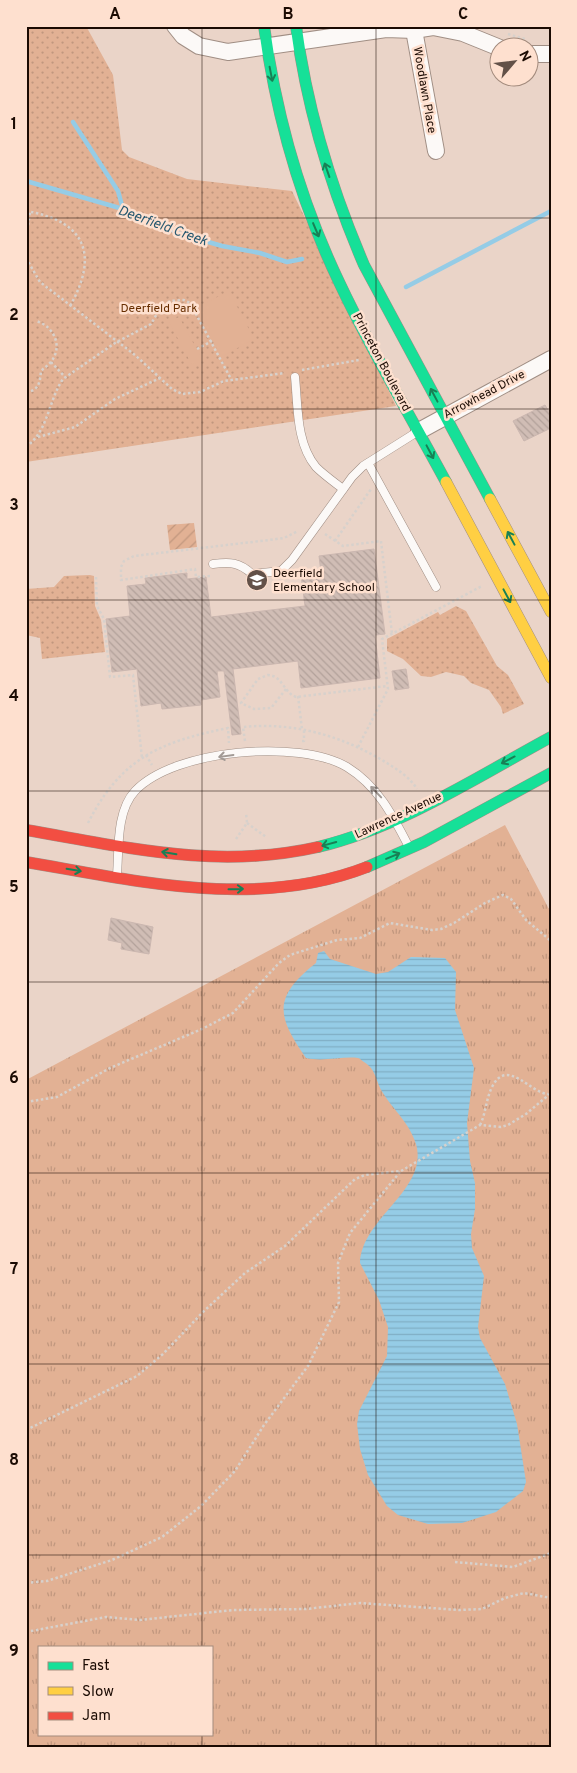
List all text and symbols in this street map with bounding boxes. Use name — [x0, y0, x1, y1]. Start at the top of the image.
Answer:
text: A — [109, 5, 121, 25]
text: B — [282, 5, 294, 25]
text: C — [458, 5, 468, 25]
north arrow — [490, 38, 540, 88]
street label: Woodlawn Place — [409, 46, 440, 135]
text: N — [514, 48, 534, 65]
one-way arrow — [267, 66, 276, 82]
text: 1 — [11, 115, 17, 135]
one-way arrow — [322, 162, 331, 178]
water label: Deerfield Creek — [115, 202, 210, 251]
one-way arrow — [312, 222, 322, 237]
park label: Deerfield Park — [120, 301, 198, 317]
text: 2 — [9, 306, 19, 326]
street label: Princeton Boulevard — [348, 310, 414, 415]
street label: Arrowhead Drive — [441, 367, 528, 423]
one-way arrow — [429, 387, 439, 402]
one-way arrow — [425, 445, 435, 460]
text: 3 — [9, 496, 19, 516]
one-way arrow — [506, 531, 515, 546]
place label: Deerfield Elementary School — [273, 566, 375, 596]
school or university icon: Deerfield Elementary School — [245, 568, 269, 592]
one-way arrow — [502, 588, 512, 603]
text: 4 — [9, 687, 19, 707]
one-way arrow — [219, 751, 235, 761]
one-way arrow — [500, 755, 515, 765]
one-way arrow — [370, 786, 382, 798]
street label: Lawrence Avenue — [352, 789, 445, 843]
one-way arrow — [322, 840, 338, 850]
one-way arrow — [161, 848, 177, 858]
one-way arrow — [385, 851, 400, 860]
one-way arrow — [66, 865, 82, 875]
text: 5 — [9, 878, 19, 898]
one-way arrow — [227, 884, 243, 894]
text: 6 — [9, 1069, 19, 1089]
text: 7 — [10, 1260, 18, 1280]
text: 8 — [9, 1451, 19, 1471]
text: 9 — [9, 1642, 19, 1662]
legend — [38, 1646, 212, 1736]
text: Fast — [82, 1657, 110, 1676]
text: Slow — [82, 1683, 114, 1702]
text: Jam — [82, 1707, 111, 1726]

